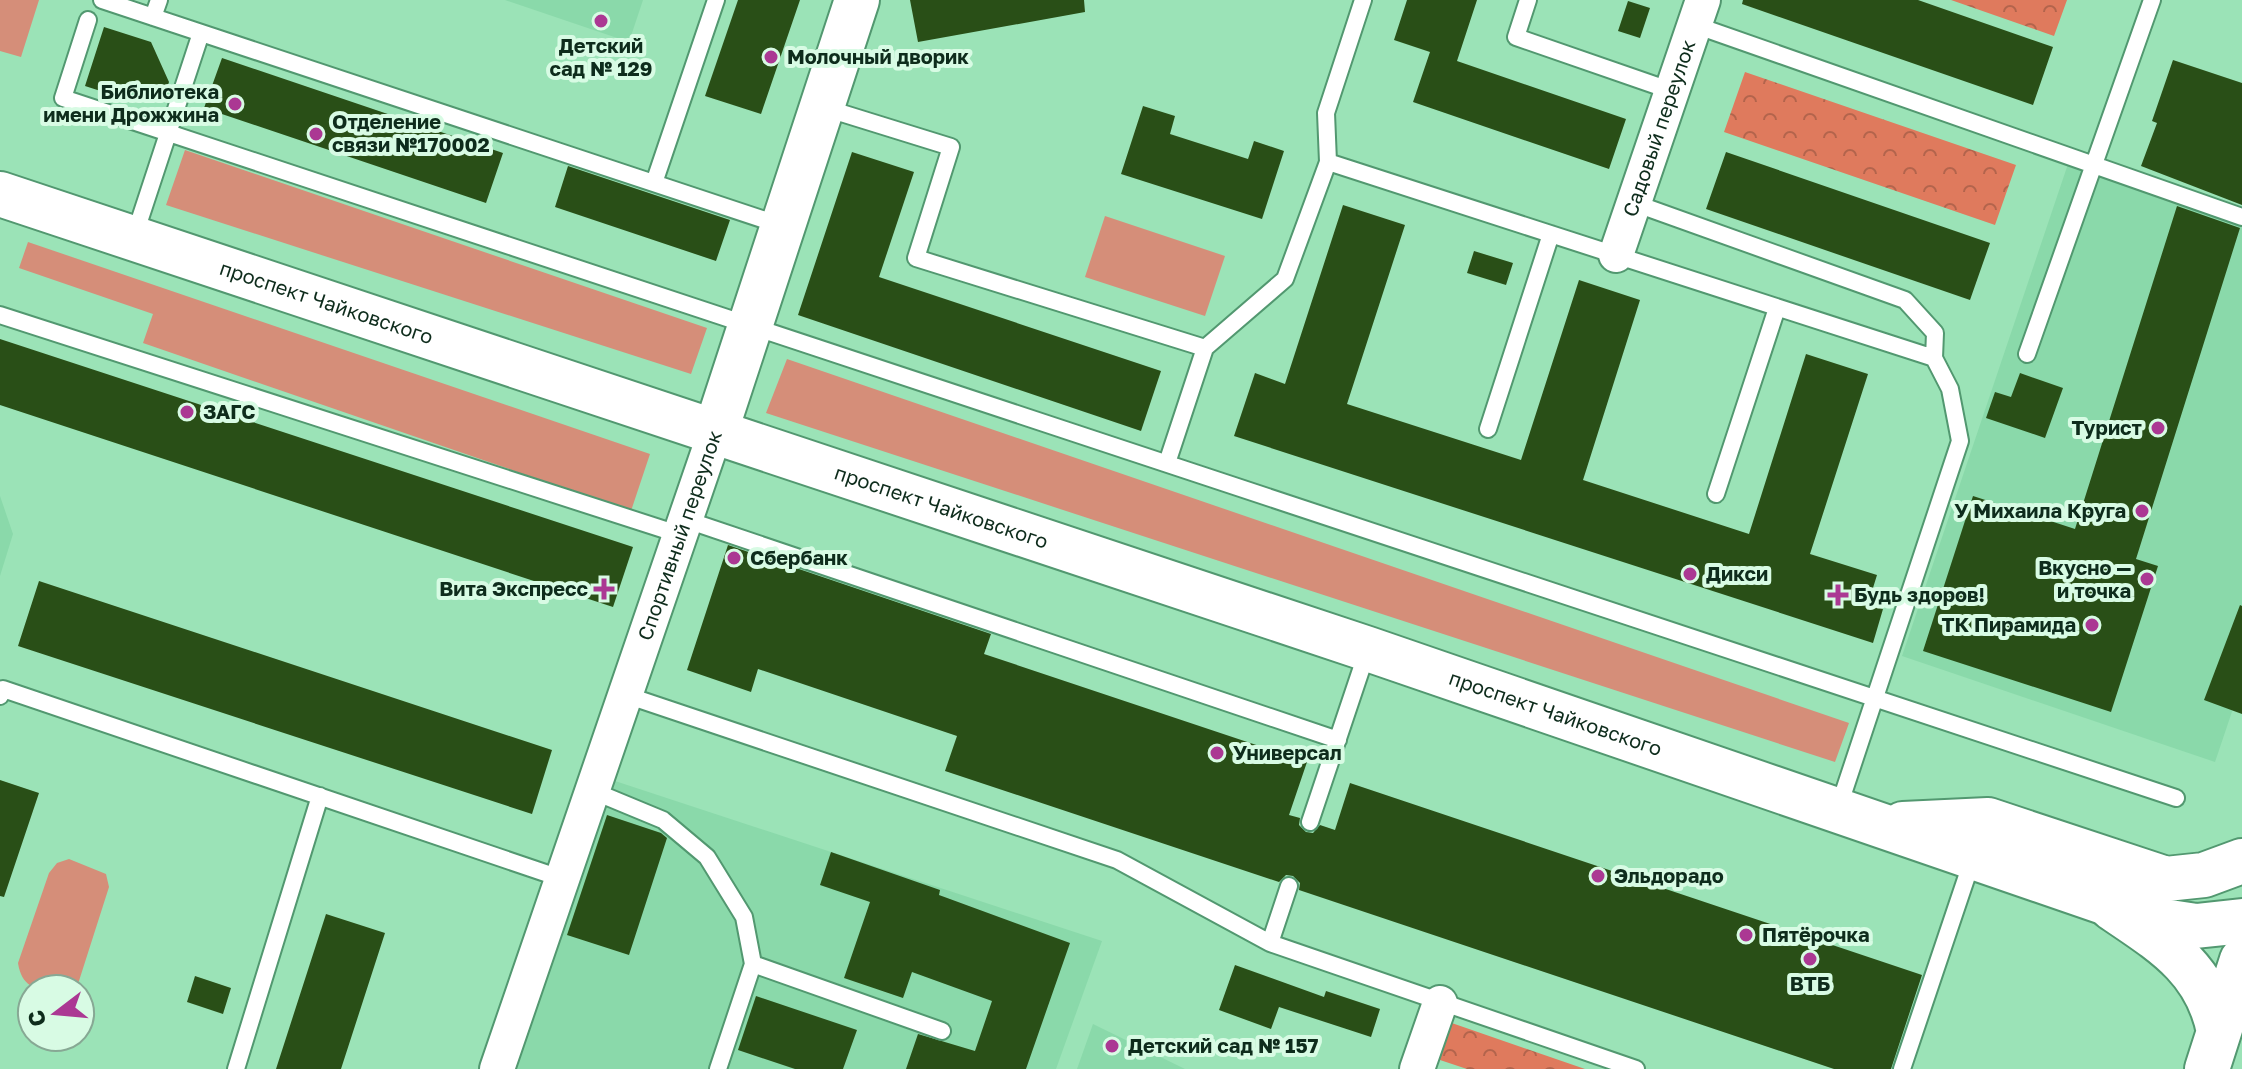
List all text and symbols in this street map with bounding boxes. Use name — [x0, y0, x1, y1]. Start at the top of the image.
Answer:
marker: Детский сад № 129 — [592, 12, 610, 30]
place label: Детский сад № 129 — [550, 33, 653, 80]
street label: Садовый переулок — [1617, 36, 1700, 219]
place label: Молочный дворик — [787, 44, 969, 68]
marker: Молочный дворик — [762, 48, 780, 66]
place label: Библиотека имени Дрожжина — [43, 79, 219, 126]
marker: Библиотека имени Дрожжина — [226, 95, 244, 113]
place label: Отделение связи №170002 — [332, 109, 490, 156]
marker: Отделение связи №170002 — [307, 125, 325, 143]
street label: проспект Чайковского — [217, 255, 437, 348]
place label: ЗАГС — [203, 399, 255, 423]
marker: ЗАГС — [178, 403, 196, 421]
place label: Турист — [2071, 415, 2142, 439]
marker: Турист — [2149, 419, 2167, 437]
street label: Спортивный переулок — [632, 427, 726, 643]
street label: проспект Чайковского — [832, 459, 1051, 553]
place label: У Михаила Круга — [1954, 498, 2126, 522]
marker: У Михаила Круга — [2133, 502, 2151, 520]
place label: Сбербанк — [750, 545, 848, 569]
marker: Сбербанк — [725, 549, 743, 567]
place label: Вкусно — и точка — [2038, 555, 2131, 602]
place label: Дикси — [1706, 561, 1768, 585]
marker: Дикси — [1681, 565, 1699, 583]
marker: Вкусно — и точка — [2138, 570, 2156, 588]
place label: Вита Экспресс — [439, 576, 588, 600]
marker: Вита Экспресс — [595, 580, 613, 598]
place label: Будь здоров! — [1854, 582, 1985, 606]
marker: Будь здоров! — [1829, 586, 1847, 604]
place label: ТК Пирамида — [1941, 612, 2076, 636]
marker: ТК Пирамида — [2083, 616, 2101, 634]
street label: проспект Чайковского — [1446, 665, 1665, 760]
place label: Универсал — [1233, 740, 1342, 764]
marker: Универсал — [1208, 744, 1226, 762]
place label: Эльдорадо — [1614, 863, 1724, 887]
marker: Эльдорадо — [1589, 867, 1607, 885]
place label: Пятёрочка — [1762, 922, 1870, 946]
marker: Пятёрочка — [1737, 926, 1755, 944]
marker: ВТБ — [1801, 950, 1819, 968]
place label: ВТБ — [1790, 971, 1830, 995]
north arrow — [16, 973, 96, 1053]
text: С — [21, 1007, 51, 1030]
place label: Детский сад № 157 — [1128, 1033, 1319, 1057]
marker: Детский сад № 157 — [1103, 1037, 1121, 1055]

